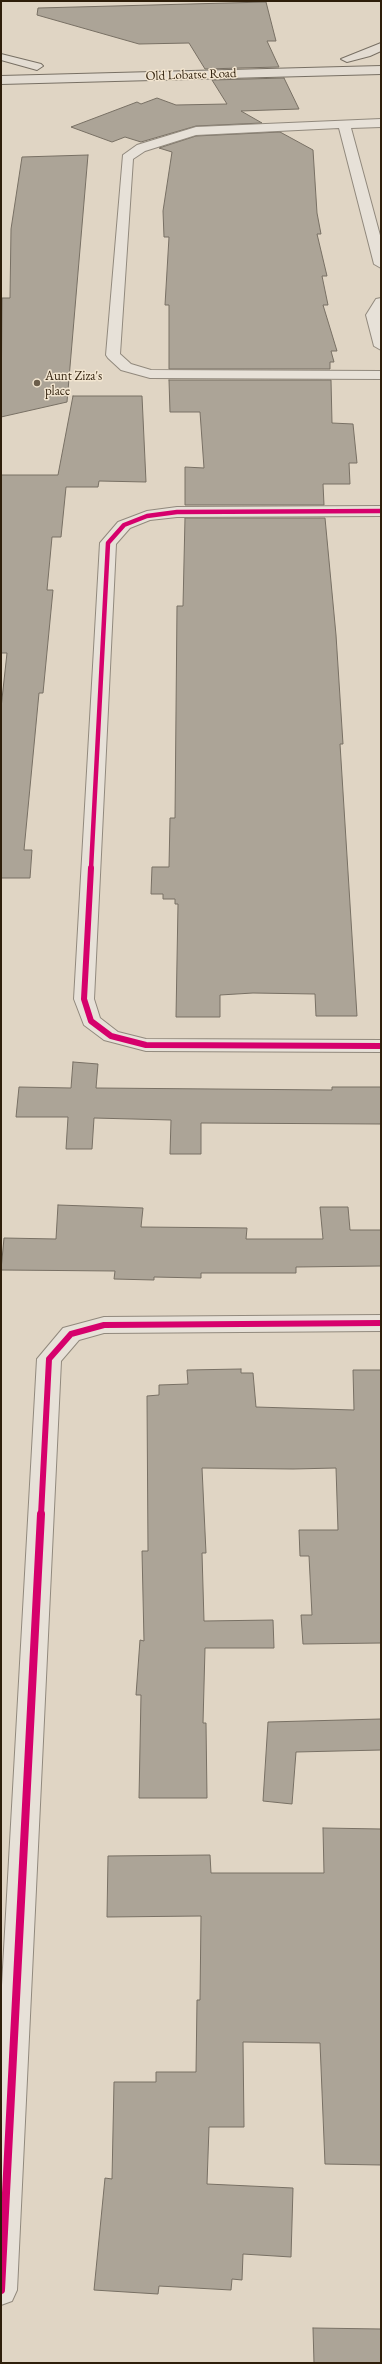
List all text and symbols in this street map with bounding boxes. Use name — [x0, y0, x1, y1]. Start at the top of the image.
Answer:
street label: Old Lobatse Road — [145, 66, 237, 84]
place label: Aunt Ziza's place — [45, 368, 102, 399]
marker: Aunt Ziza's place — [32, 378, 42, 388]

